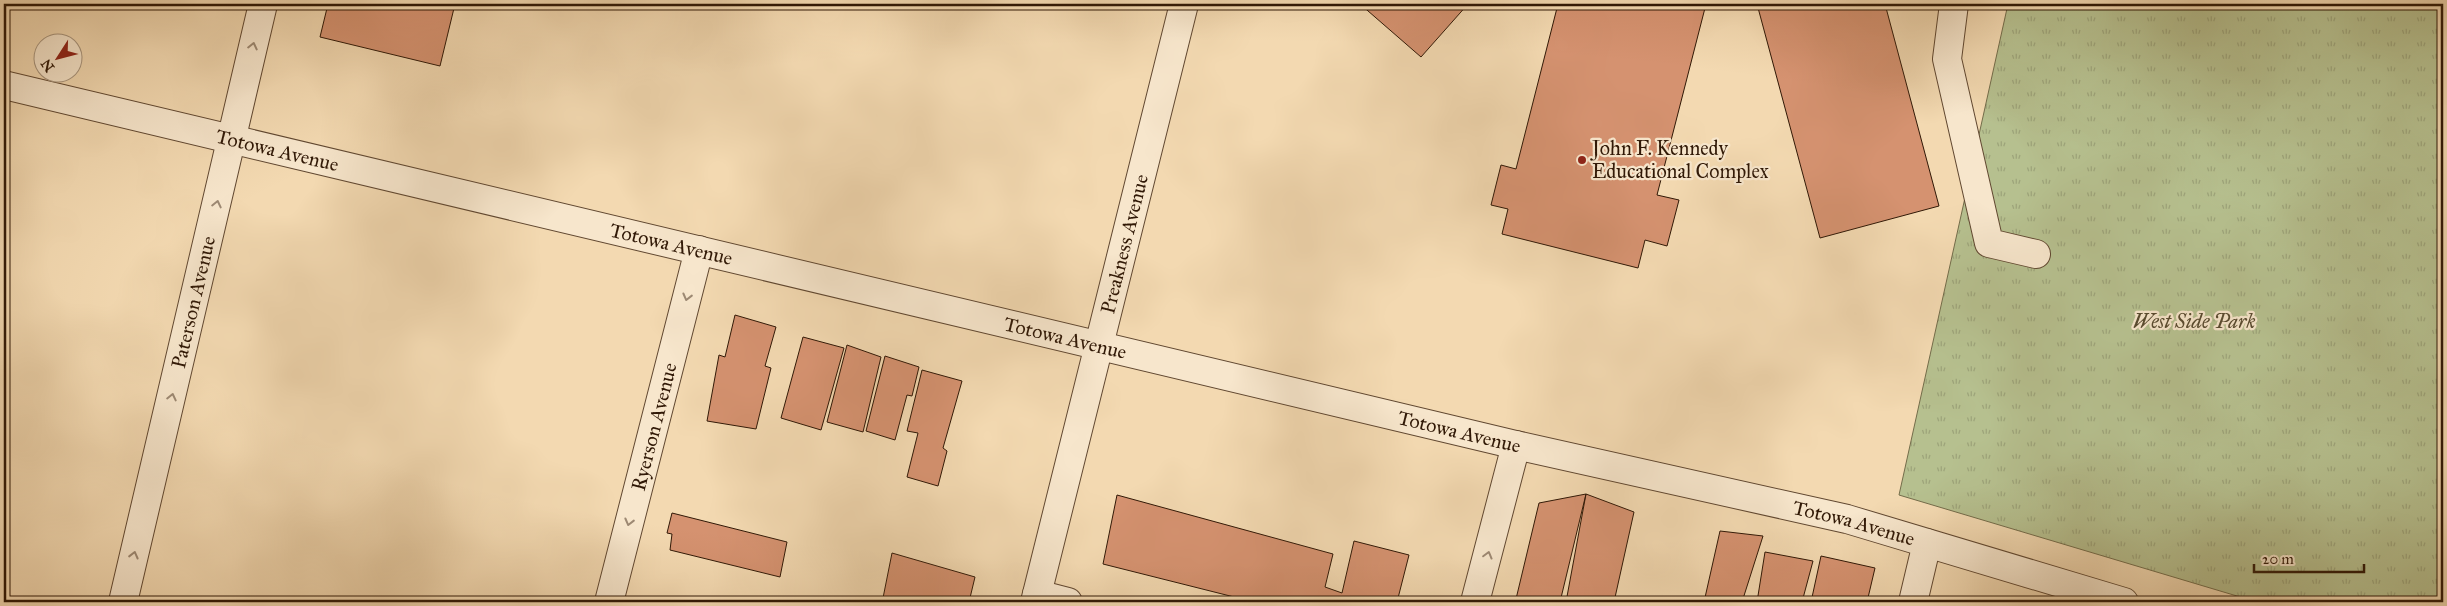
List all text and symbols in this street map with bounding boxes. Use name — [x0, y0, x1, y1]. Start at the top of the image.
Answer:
north arrow — [32, 32, 82, 82]
one-way arrow — [247, 42, 258, 51]
text: N — [37, 55, 58, 75]
street label: Totowa Avenue — [214, 124, 341, 176]
place label: John F. Kennedy Educational Complex — [1590, 136, 1769, 183]
marker: John F. Kennedy Educational Complex — [1576, 154, 1588, 166]
street label: Preakness Avenue — [1095, 172, 1153, 316]
one-way arrow — [211, 200, 221, 209]
street label: Totowa Avenue — [608, 218, 735, 270]
street label: Paterson Avenue — [166, 234, 220, 371]
one-way arrow — [682, 293, 693, 301]
park label: West Side Park — [2133, 309, 2255, 333]
street label: Totowa Avenue — [1002, 311, 1129, 364]
street label: Ryerson Avenue — [626, 360, 682, 493]
one-way arrow — [166, 392, 177, 401]
street label: Totowa Avenue — [1396, 405, 1523, 458]
street label: Totowa Avenue — [1791, 495, 1918, 551]
one-way arrow — [625, 518, 635, 526]
scale bar — [2254, 541, 2364, 573]
one-way arrow — [128, 550, 139, 559]
text: 20 m — [2262, 550, 2294, 568]
one-way arrow — [1482, 552, 1492, 560]

